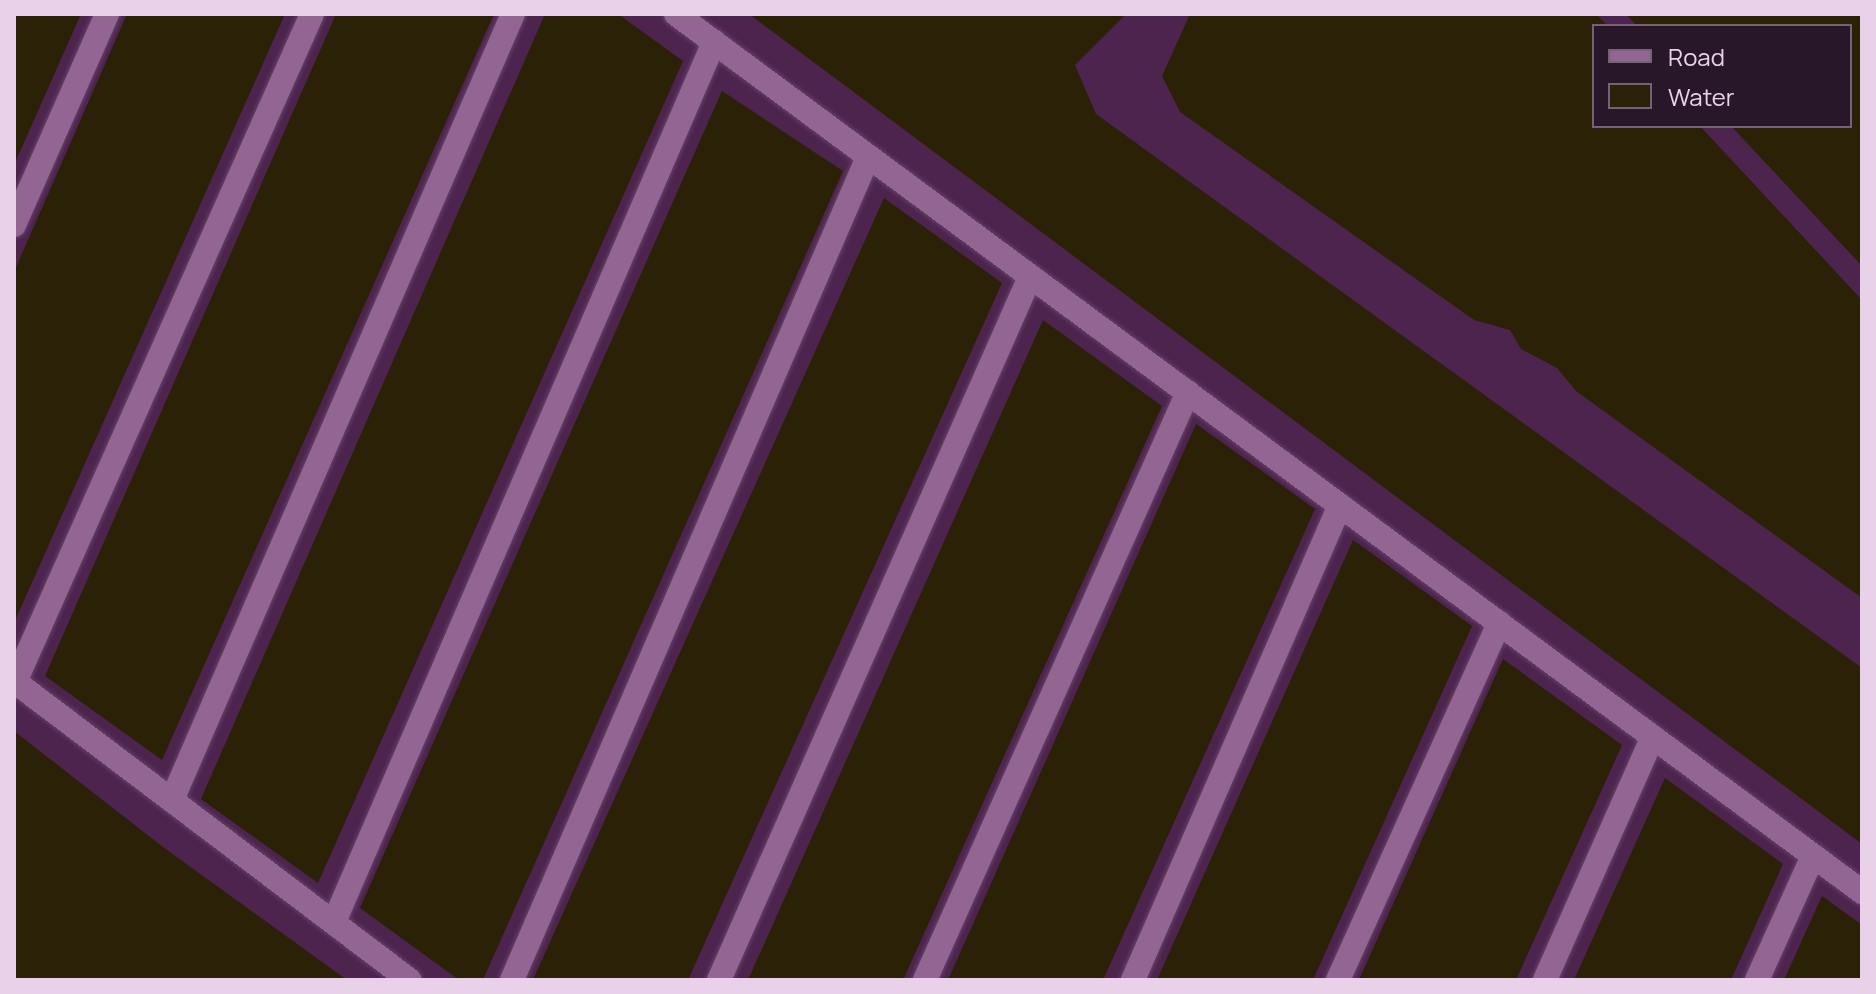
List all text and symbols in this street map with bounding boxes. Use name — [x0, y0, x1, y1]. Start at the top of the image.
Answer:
legend — [1592, 24, 1852, 128]
text: Road — [1668, 40, 1725, 73]
text: Water — [1668, 80, 1735, 113]

